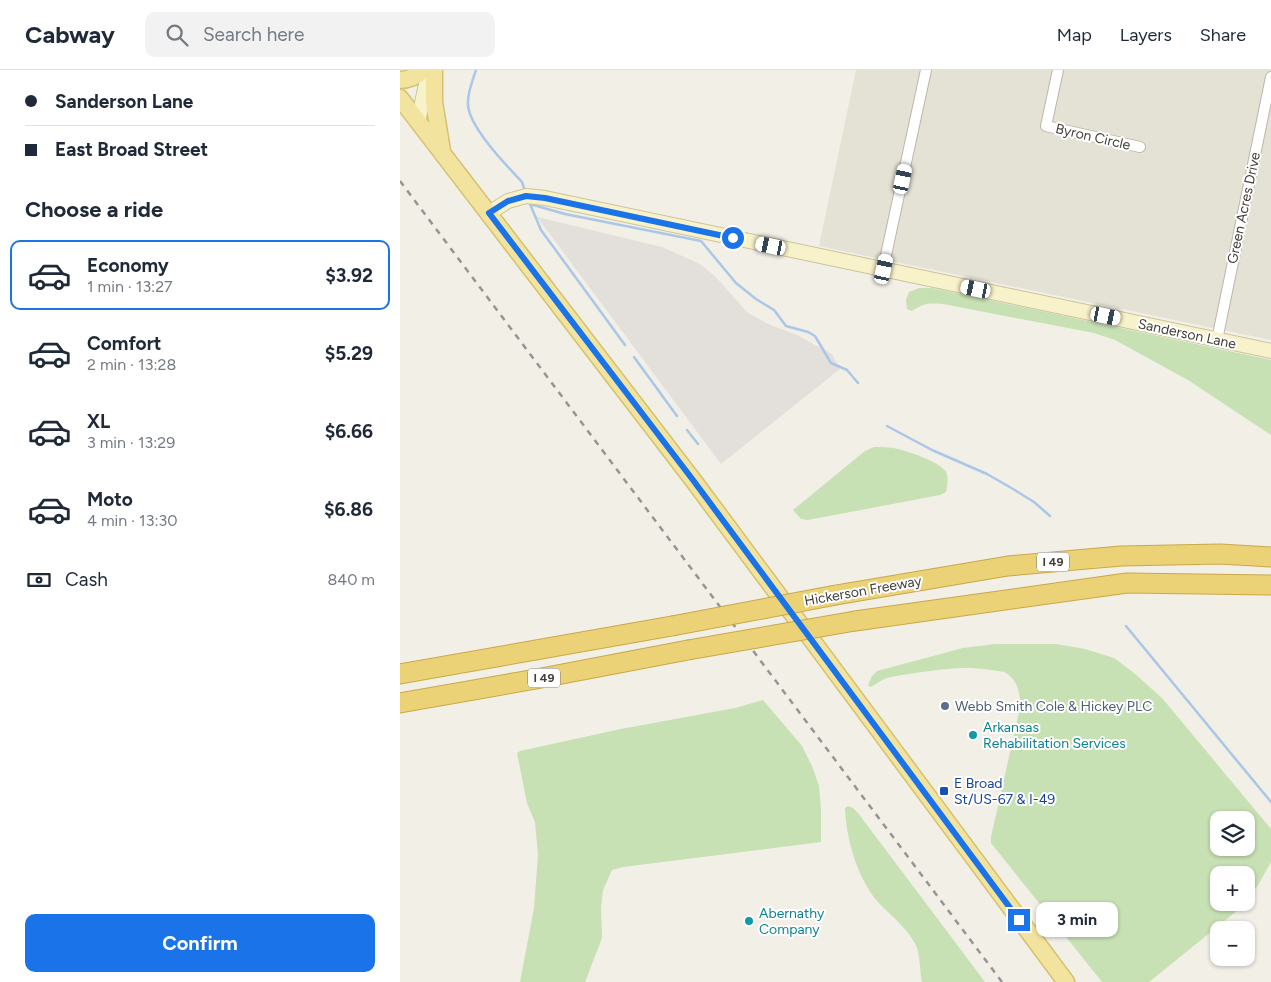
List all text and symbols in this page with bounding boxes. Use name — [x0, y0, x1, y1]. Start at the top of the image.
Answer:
search box — [145, 12, 495, 57]
text: Cabway — [25, 20, 115, 49]
icon: search — [163, 21, 191, 49]
text: Search here — [203, 23, 304, 46]
text: Map — [1057, 24, 1092, 46]
text: Layers — [1120, 24, 1172, 46]
text: Share — [1200, 24, 1246, 46]
text: Sanderson Lane — [55, 90, 193, 113]
street label: Byron Circle — [1054, 120, 1132, 154]
text: East Broad Street — [55, 138, 208, 161]
street label: Green Acres Drive — [1224, 150, 1264, 265]
car — [892, 163, 913, 195]
text: Choose a ride — [25, 196, 163, 223]
route start — [722, 227, 744, 249]
car — [754, 236, 787, 256]
icon: car — [27, 253, 72, 298]
car — [873, 253, 894, 285]
text: Economy — [87, 254, 169, 277]
text: $3.92 — [325, 264, 373, 287]
text: 1 min · 13:27 — [87, 277, 173, 296]
car — [959, 279, 992, 299]
car — [1089, 306, 1122, 326]
street label: Sanderson Lane — [1136, 315, 1238, 353]
icon: car — [27, 331, 72, 376]
text: Comfort — [87, 332, 162, 355]
text: $5.29 — [325, 342, 373, 365]
text: 2 min · 13:28 — [87, 355, 176, 374]
icon: car — [27, 409, 72, 454]
text: XL — [87, 410, 110, 433]
text: $6.66 — [325, 420, 373, 443]
text: 3 min · 13:29 — [87, 433, 175, 452]
icon: car — [27, 487, 72, 532]
text: Moto — [87, 488, 133, 511]
text: $6.86 — [324, 498, 373, 521]
text: 4 min · 13:30 — [87, 511, 177, 530]
road number: I 49 — [1037, 552, 1069, 572]
icon: cash — [25, 566, 53, 594]
text: Cash — [65, 568, 108, 591]
text: 840 m — [327, 570, 375, 589]
street label: Hickerson Freeway — [803, 572, 924, 610]
road number: I 49 — [528, 668, 560, 688]
place label: Webb Smith Cole & Hickey PLC — [955, 698, 1152, 715]
marker: Webb Smith Cole & Hickey PLC — [939, 700, 951, 712]
place label: Arkansas Rehabilitation Services — [983, 719, 1126, 752]
marker: Arkansas Rehabilitation Services — [967, 729, 979, 741]
place label: E Broad St/US-67 & I-49 — [954, 775, 1055, 808]
marker: E Broad St/US-67 & I-49 — [938, 785, 950, 797]
map controls — [1210, 811, 1255, 966]
button: layers — [1210, 811, 1255, 856]
button: + — [1210, 866, 1255, 911]
callout: 3 min — [1036, 902, 1119, 938]
place label: Abernathy Company — [759, 905, 825, 938]
route end — [1008, 909, 1030, 931]
text: 3 min — [1057, 910, 1097, 929]
button: Confirm — [25, 914, 375, 972]
marker: Abernathy Company — [743, 915, 755, 927]
button: − — [1210, 921, 1255, 966]

